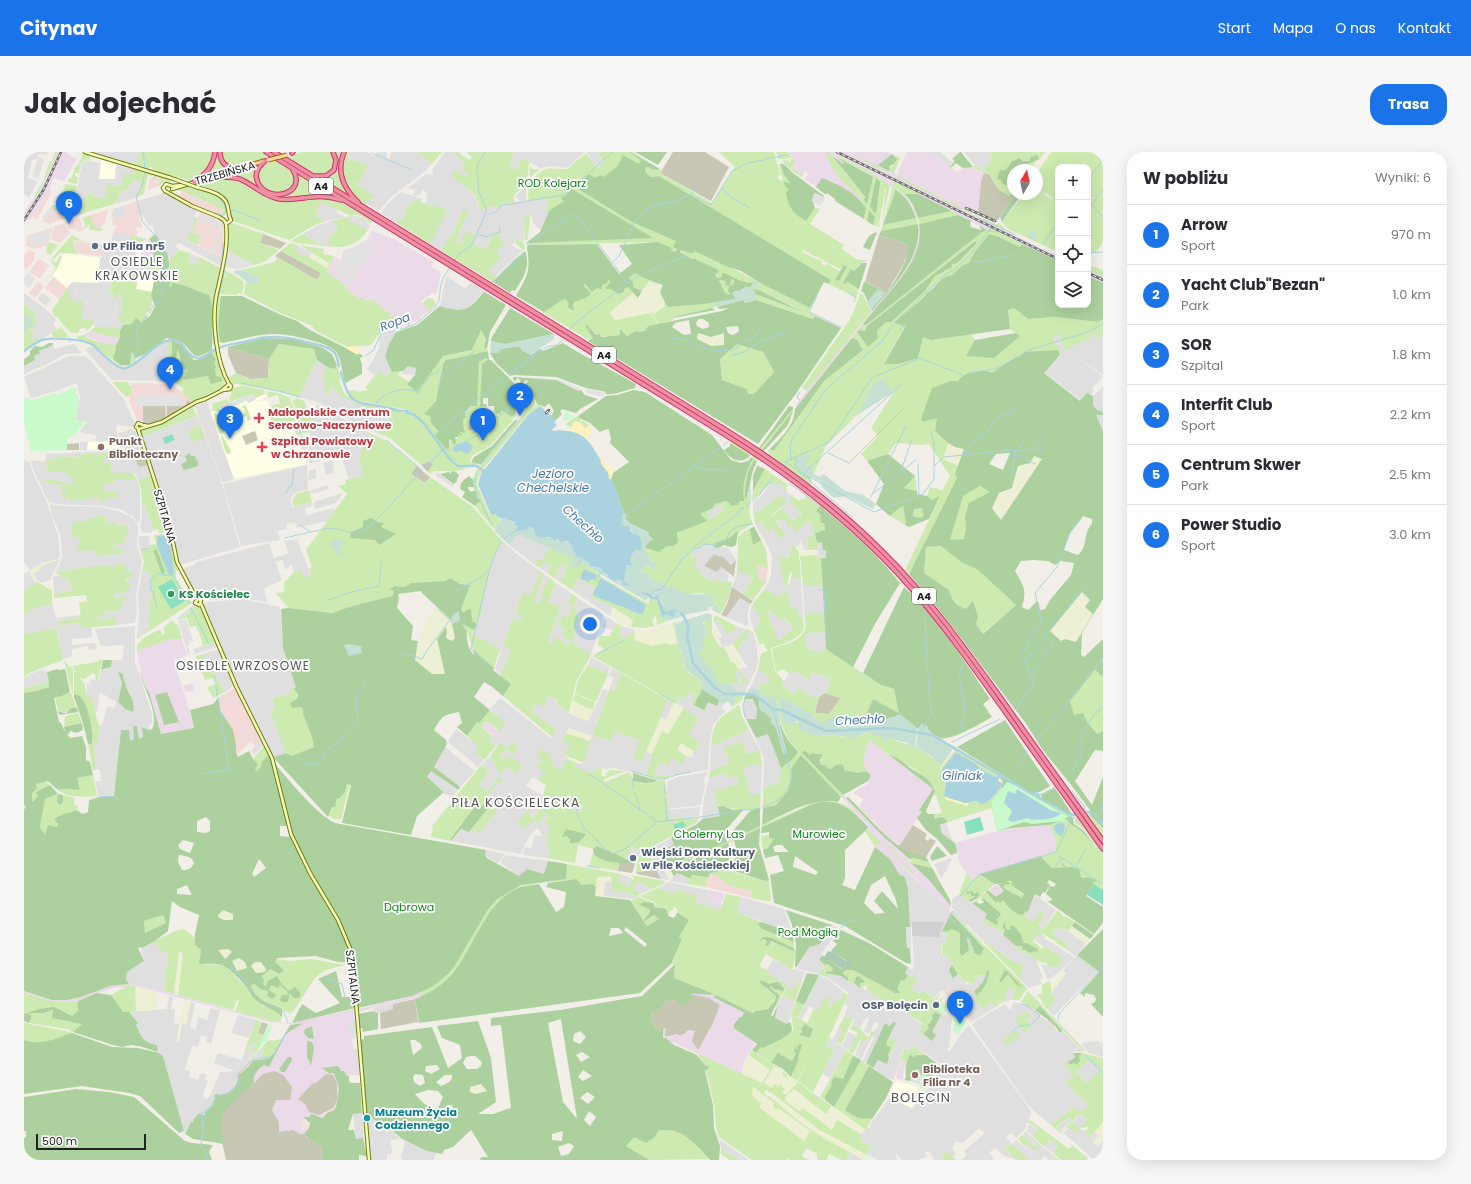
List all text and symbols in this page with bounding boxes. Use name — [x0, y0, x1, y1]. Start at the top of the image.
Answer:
text: Citynav — [20, 15, 97, 42]
text: Start — [1218, 18, 1251, 38]
text: Mapa — [1273, 18, 1313, 38]
text: O nas — [1335, 18, 1376, 38]
text: Kontakt — [1398, 18, 1451, 38]
text: Jak dojechać — [24, 84, 217, 123]
button: Trasa — [1370, 84, 1447, 125]
street label: TRZEBIŃSKA — [193, 157, 258, 189]
north arrow — [1007, 164, 1043, 200]
map controls — [1055, 164, 1091, 308]
button: + — [1055, 164, 1091, 200]
text: W pobliżu — [1143, 166, 1228, 190]
text: Wyniki: 6 — [1375, 168, 1431, 187]
park label: ROD Kolejarz — [518, 175, 586, 191]
road number: A4 — [309, 178, 333, 194]
pin: 6 — [56, 191, 82, 224]
button: − — [1055, 200, 1091, 236]
text: Arrow — [1181, 214, 1227, 235]
text: 1 — [1154, 225, 1158, 244]
text: 970 m — [1391, 225, 1431, 244]
button: locate — [1055, 236, 1091, 272]
text: Sport — [1181, 236, 1215, 255]
place label: UP Filia nr5 — [103, 238, 165, 254]
marker: UP Filia nr5 — [90, 241, 100, 251]
district label: OSIEDLE KRAKOWSKIE — [95, 253, 179, 284]
button: layers — [1055, 272, 1091, 308]
text: Yacht Club"Bezan" — [1181, 274, 1325, 295]
text: 2 — [1152, 285, 1160, 304]
text: 1.0 km — [1392, 285, 1431, 304]
text: Park — [1181, 296, 1209, 315]
water label: Ropa — [377, 308, 412, 335]
text: SOR — [1181, 334, 1212, 355]
text: 3 — [1152, 345, 1160, 364]
text: 1.8 km — [1392, 345, 1431, 364]
road number: A4 — [592, 347, 616, 363]
text: Szpital — [1181, 356, 1223, 375]
pin: 4 — [157, 357, 183, 390]
pin: 2 — [507, 383, 533, 416]
text: Interfit Club — [1181, 394, 1273, 415]
place label: Małopolskie Centrum Sercowo-Naczyniowe — [268, 404, 392, 433]
text: 4 — [1152, 405, 1160, 424]
text: 2.2 km — [1390, 405, 1431, 424]
pin: 3 — [217, 406, 243, 439]
pin: 1 — [470, 408, 496, 441]
marker: Małopolskie Centrum Sercowo-Naczyniowe — [253, 412, 265, 424]
text: Sport — [1181, 416, 1215, 435]
place label: Punkt Biblioteczny — [109, 433, 178, 462]
place label: Szpital Powiatowy w Chrzanowie — [271, 433, 374, 462]
marker: Szpital Powiatowy w Chrzanowie — [256, 441, 268, 453]
marker: Punkt Biblioteczny — [96, 442, 106, 452]
text: Centrum Skwer — [1181, 454, 1301, 475]
water label: Jezioro Chechelskie — [517, 465, 590, 496]
text: 5 — [1152, 465, 1160, 484]
text: 2.5 km — [1389, 465, 1431, 484]
text: Park — [1181, 476, 1209, 495]
street label: SZPITALNA — [150, 487, 180, 545]
water label: Chechło — [559, 501, 608, 547]
text: Power Studio — [1181, 514, 1281, 535]
text: 6 — [1152, 525, 1160, 544]
text: 3.0 km — [1389, 525, 1431, 544]
text: Sport — [1181, 536, 1215, 555]
place label: KS Kościelec — [179, 586, 250, 602]
road number: A4 — [912, 588, 936, 604]
marker: KS Kościelec — [166, 589, 176, 599]
your location — [580, 614, 600, 634]
district label: OSIEDLE WRZOSOWE — [176, 657, 310, 674]
water label: Chechło — [835, 710, 886, 729]
water label: Gliniak — [942, 767, 983, 784]
district label: PIŁA KOŚCIELECKA — [451, 793, 581, 812]
park label: Cholerny Las — [674, 826, 744, 842]
park label: Murowiec — [793, 826, 846, 842]
place label: Wiejski Dom Kultury w Pile Kościeleckiej — [641, 844, 755, 873]
marker: Wiejski Dom Kultury w Pile Kościeleckiej — [628, 853, 638, 863]
park label: Dąbrowa — [384, 899, 434, 915]
park label: Pod Mogiłą — [778, 924, 838, 940]
street label: SZPITALNA — [342, 949, 364, 1006]
pin: 5 — [947, 991, 973, 1024]
place label: OSP Bolęcin — [862, 997, 928, 1013]
marker: OSP Bolęcin — [931, 1000, 941, 1010]
place label: Biblioteka Filia nr 4 — [923, 1061, 980, 1090]
marker: Biblioteka Filia nr 4 — [910, 1070, 920, 1080]
district label: BOLĘCIN — [891, 1088, 951, 1107]
place label: Muzeum Życia Codziennego — [375, 1104, 457, 1133]
marker: Muzeum Życia Codziennego — [362, 1113, 372, 1123]
scale bar — [36, 1132, 146, 1151]
text: 500 m — [42, 1133, 77, 1149]

